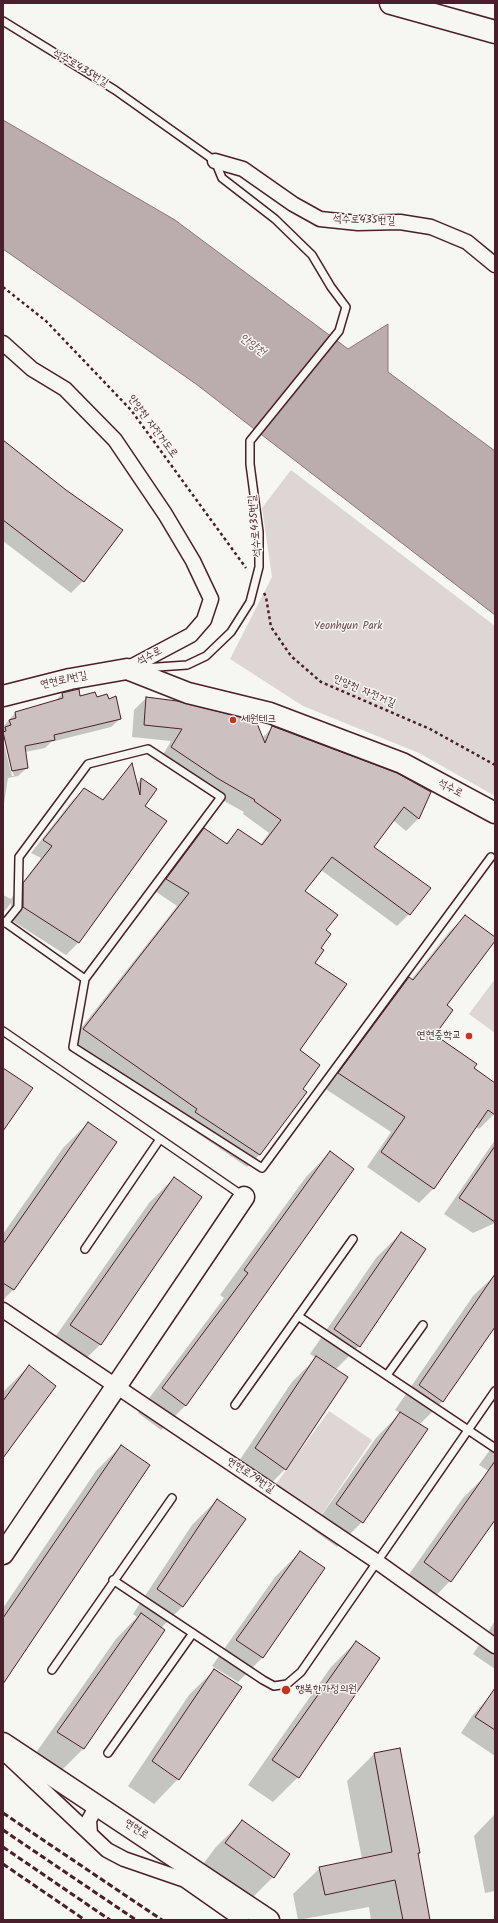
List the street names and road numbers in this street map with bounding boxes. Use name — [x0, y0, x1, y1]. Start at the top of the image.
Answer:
street label: 석수로435번길 — [50, 47, 110, 91]
street label: 석수로435번길 — [333, 213, 395, 229]
street label: 안양천 자전거도로 — [124, 393, 180, 461]
street label: 석수로435번길 — [247, 494, 265, 558]
street label: 석수로 — [135, 645, 165, 669]
street label: 연현로1번길 — [39, 670, 89, 692]
street label: 안양천 자전거길 — [331, 673, 397, 711]
street label: 석수로 — [435, 777, 465, 801]
street label: 연현로79번길 — [224, 1455, 276, 1497]
street label: 연현로 — [121, 1817, 151, 1843]

